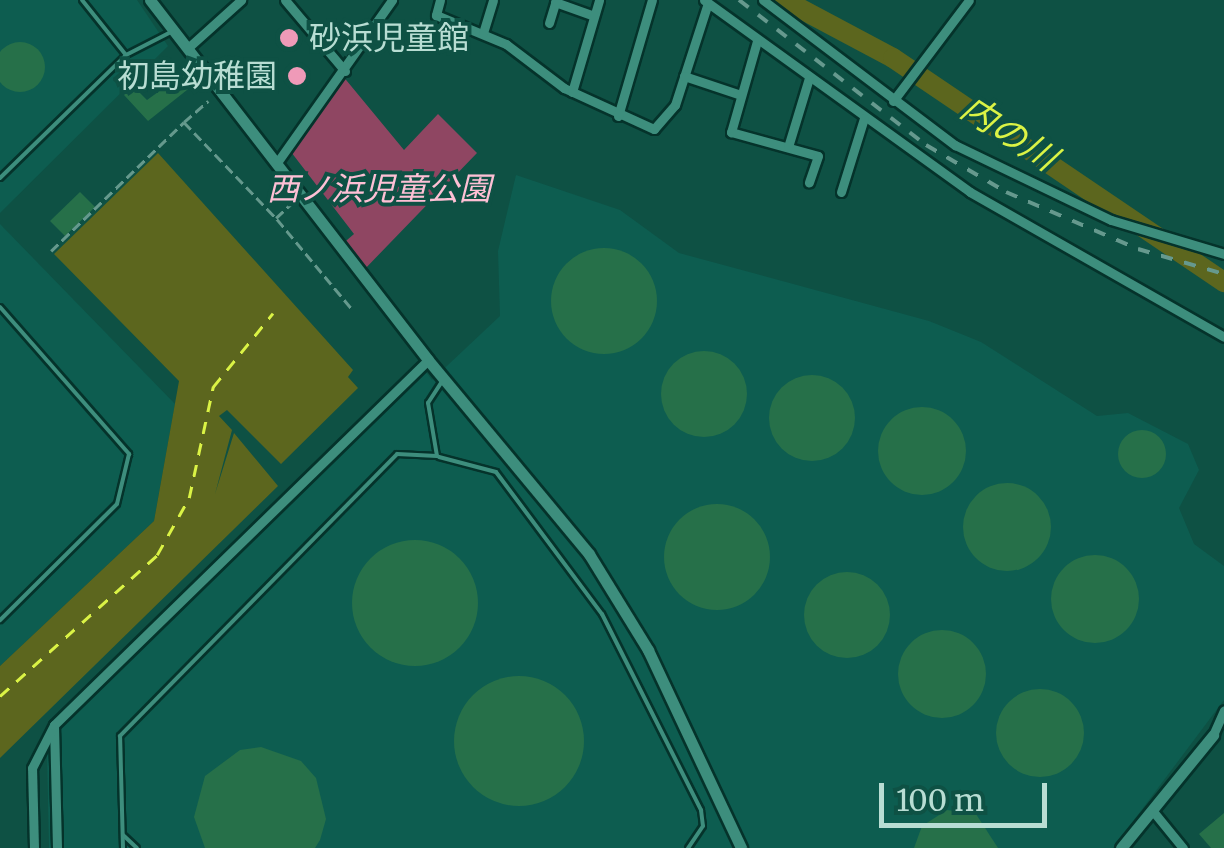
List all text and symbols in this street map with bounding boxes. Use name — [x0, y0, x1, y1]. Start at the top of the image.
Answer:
place label: 砂浜児童館 — [309, 19, 469, 57]
marker: 砂浜児童館 — [278, 27, 300, 49]
place label: 初島幼稚園 — [117, 57, 277, 95]
marker: 初島幼稚園 — [286, 65, 308, 87]
water label: 内の川 — [954, 87, 1064, 179]
park label: 西ノ浜児童公園 — [267, 170, 491, 208]
scale bar — [884, 763, 1052, 825]
text: 100 m — [896, 781, 984, 819]

